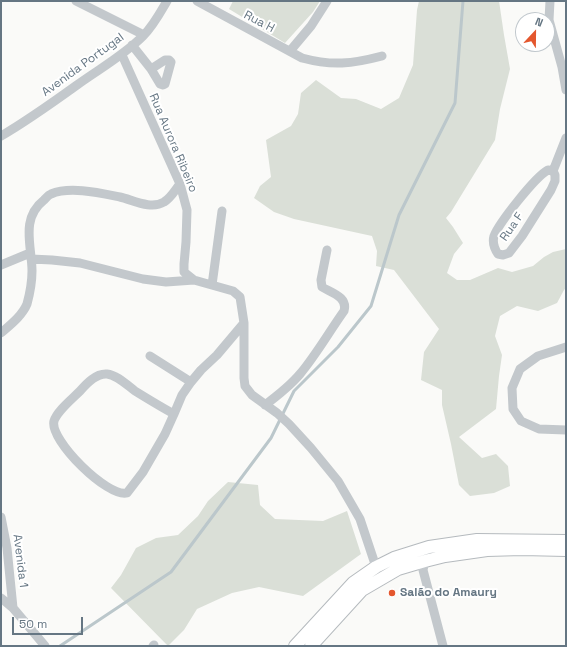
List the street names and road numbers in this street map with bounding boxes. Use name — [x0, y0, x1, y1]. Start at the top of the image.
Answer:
street label: Rua H — [241, 8, 277, 36]
street label: Avenida Portugal — [39, 30, 127, 100]
street label: Rua Aurora Ribeiro — [146, 91, 200, 195]
street label: Rua F — [497, 210, 527, 244]
street label: Avenida 1 — [10, 533, 30, 589]

